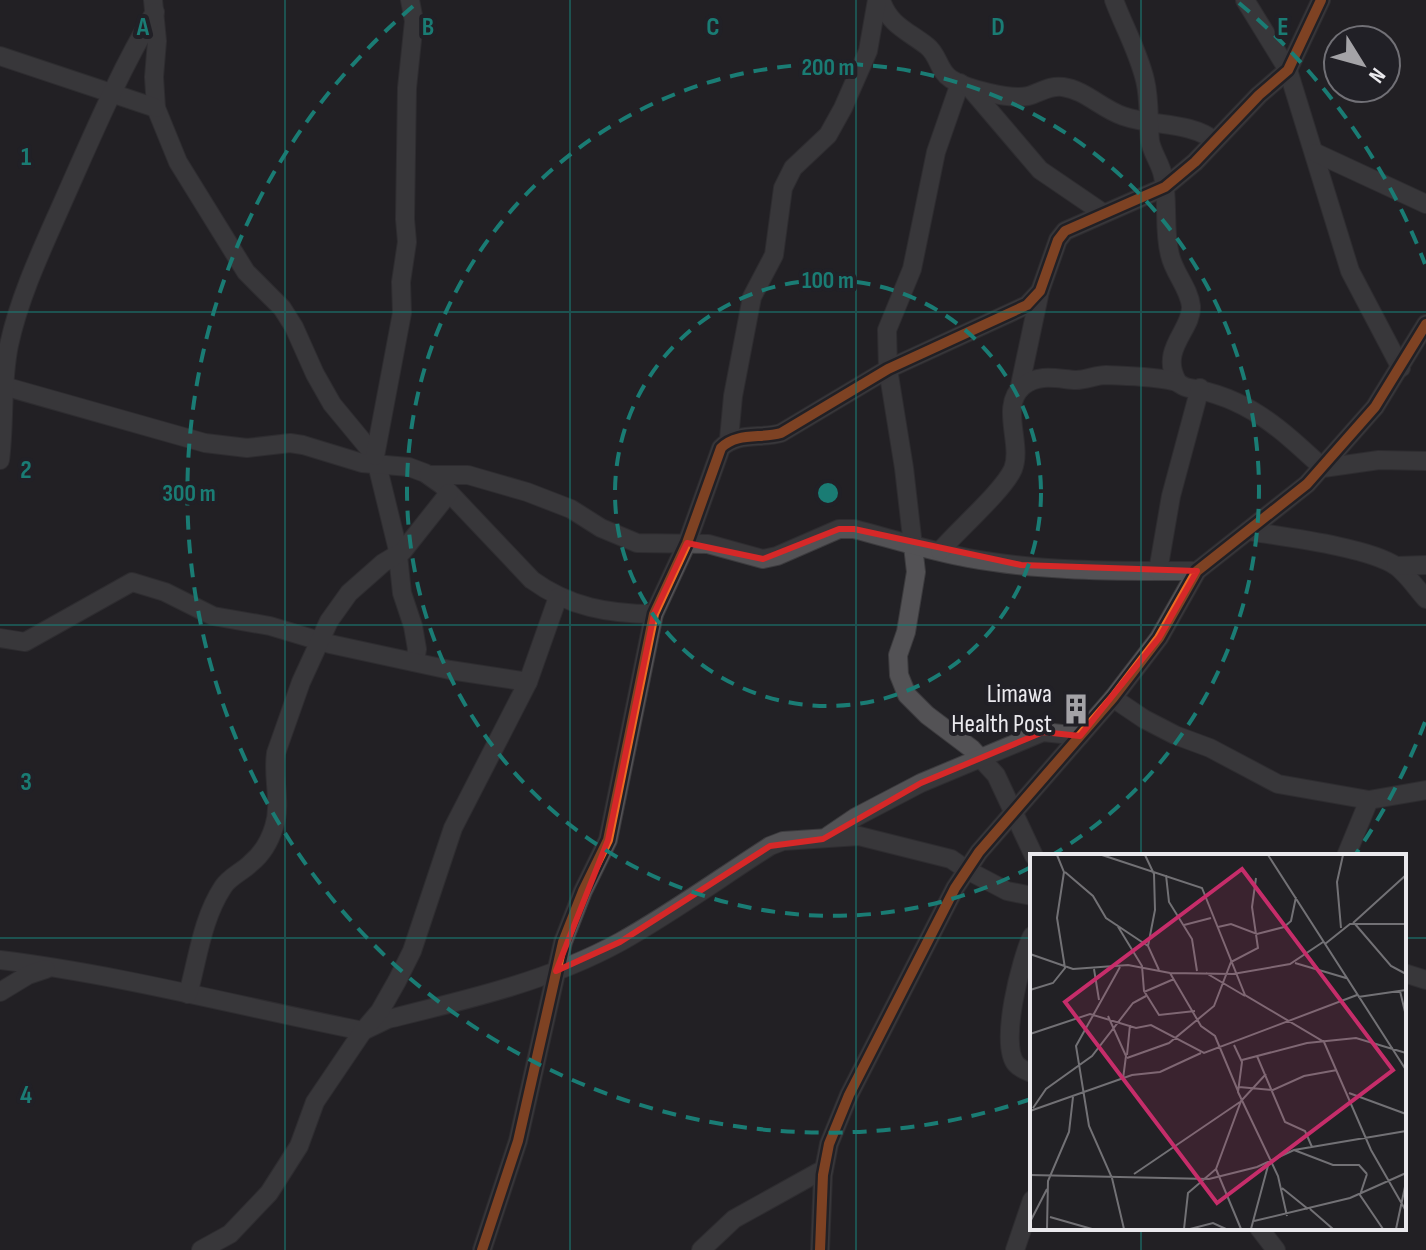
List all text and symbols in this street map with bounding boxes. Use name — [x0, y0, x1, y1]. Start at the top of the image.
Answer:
text: A — [136, 12, 150, 43]
text: B — [422, 12, 434, 43]
text: C — [706, 12, 720, 43]
text: D — [991, 12, 1005, 43]
text: E — [1277, 12, 1289, 43]
north arrow — [1322, 24, 1402, 104]
text: 200 m — [801, 53, 855, 82]
text: N — [1362, 62, 1391, 88]
text: 1 — [21, 142, 31, 173]
text: 100 m — [802, 266, 854, 295]
text: 2 — [20, 455, 32, 486]
text: 300 m — [162, 479, 216, 508]
centre of rings — [814, 479, 842, 507]
place label: Limawa Health Post — [951, 679, 1052, 740]
building icon: Limawa Health Post — [1059, 692, 1093, 726]
text: 3 — [20, 767, 32, 798]
inset map — [1030, 854, 1406, 1230]
text: 4 — [20, 1080, 32, 1111]

